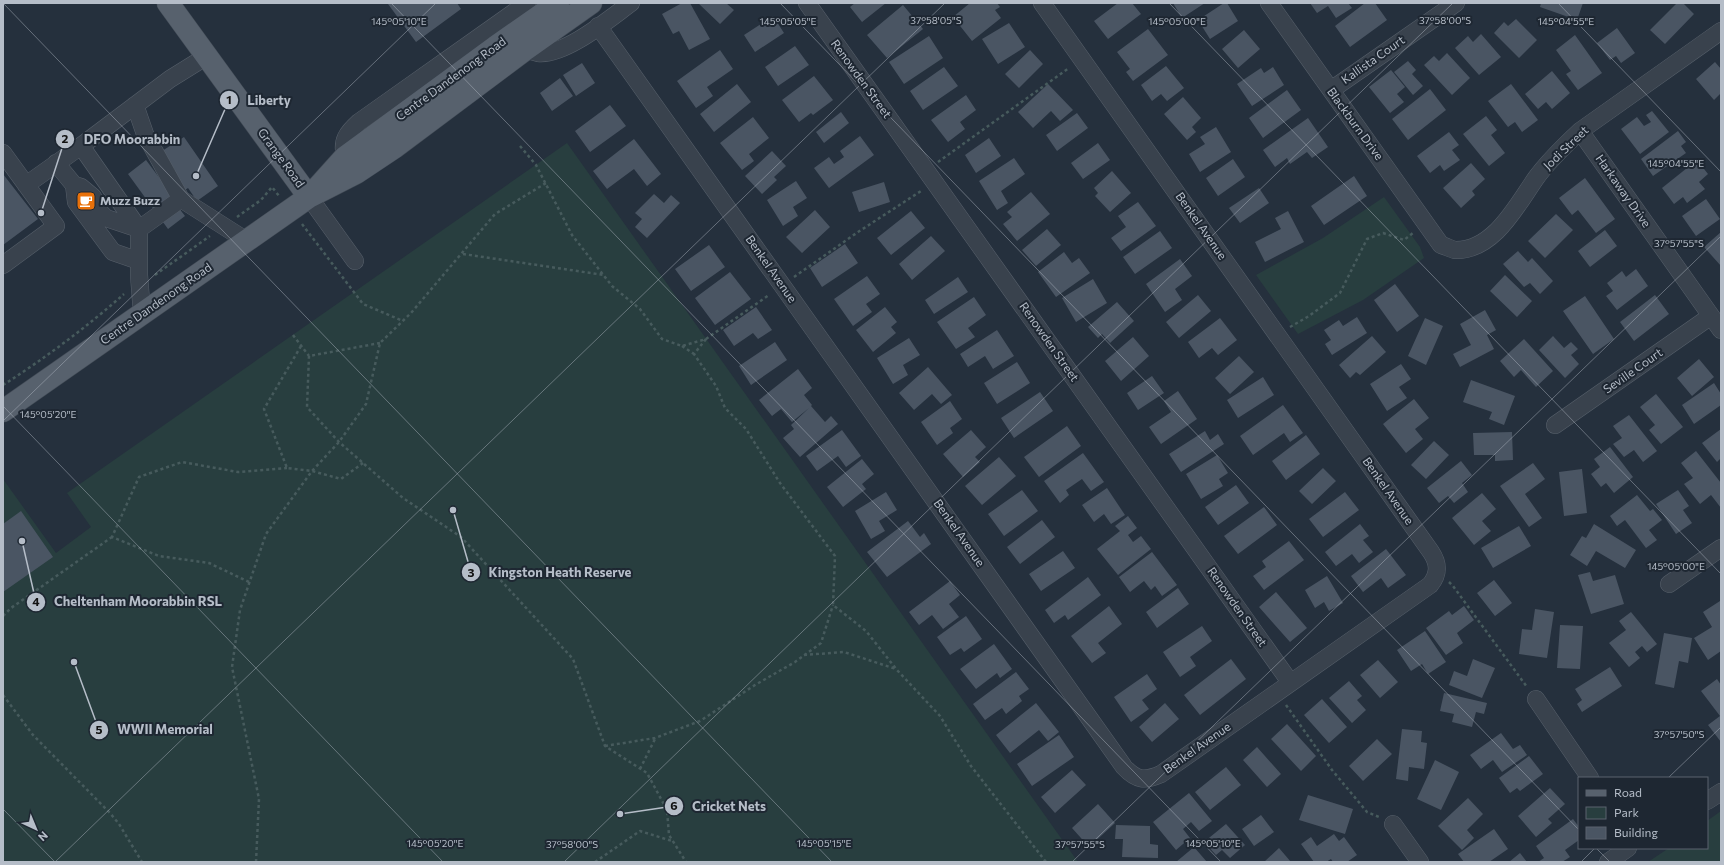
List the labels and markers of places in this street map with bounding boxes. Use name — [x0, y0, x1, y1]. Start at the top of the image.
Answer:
callout: Liberty — [219, 88, 299, 113]
callout: DFO Moorabbin — [55, 126, 188, 151]
cafe icon: Muzz Buzz — [75, 190, 97, 212]
place label: Muzz Buzz — [100, 193, 160, 207]
callout: Kingston Heath Reserve — [461, 560, 640, 585]
callout: Cheltenham Moorabbin RSL — [26, 589, 230, 614]
callout: WWII Memorial — [89, 717, 221, 742]
callout: Cricket Nets — [664, 794, 774, 819]

